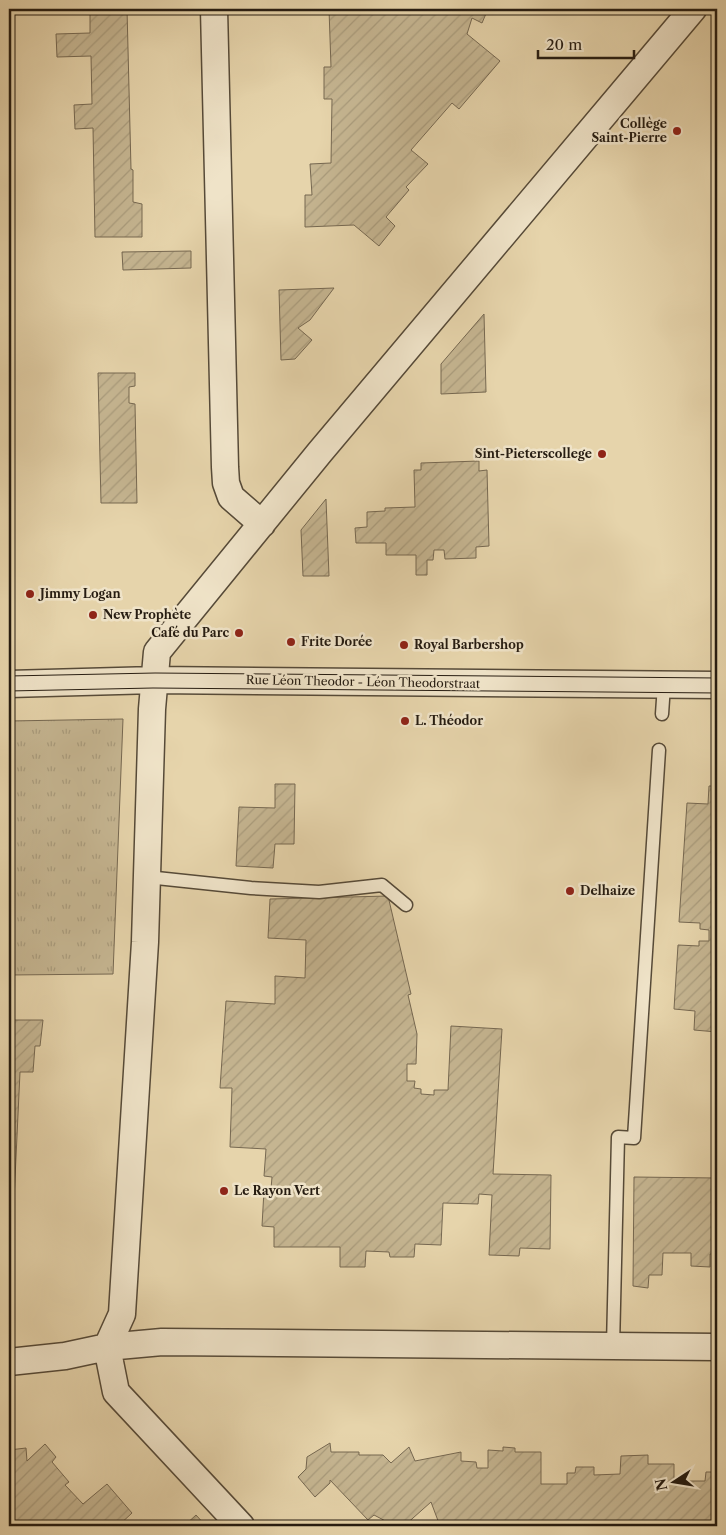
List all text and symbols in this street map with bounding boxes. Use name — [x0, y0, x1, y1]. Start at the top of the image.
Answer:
scale bar — [538, 28, 635, 60]
text: 20 m — [546, 35, 582, 54]
place label: Collège Saint-Pierre — [592, 116, 667, 145]
marker: Collège Saint-Pierre — [671, 125, 683, 137]
place label: Sint-Pieterscollege — [475, 446, 592, 461]
marker: Sint-Pieterscollege — [596, 448, 608, 460]
place label: Jimmy Logan — [38, 586, 121, 601]
marker: Jimmy Logan — [24, 588, 36, 600]
place label: New Prophète — [103, 607, 191, 622]
marker: New Prophète — [87, 609, 99, 621]
place label: Café du Parc — [151, 625, 229, 640]
marker: Café du Parc — [233, 627, 245, 639]
place label: Frite Dorée — [301, 634, 372, 649]
marker: Frite Dorée — [285, 636, 297, 648]
place label: Royal Barbershop — [414, 637, 524, 652]
marker: Royal Barbershop — [398, 639, 410, 651]
street label: Rue Léon Theodor - Léon Theodorstraat — [246, 672, 481, 691]
place label: L. Théodor — [415, 713, 483, 728]
marker: L. Théodor — [399, 715, 411, 727]
place label: Delhaize — [580, 883, 635, 898]
marker: Delhaize — [564, 885, 576, 897]
place label: Le Rayon Vert — [234, 1183, 320, 1198]
marker: Le Rayon Vert — [218, 1185, 230, 1197]
north arrow — [648, 1458, 698, 1508]
text: N — [651, 1477, 671, 1493]

